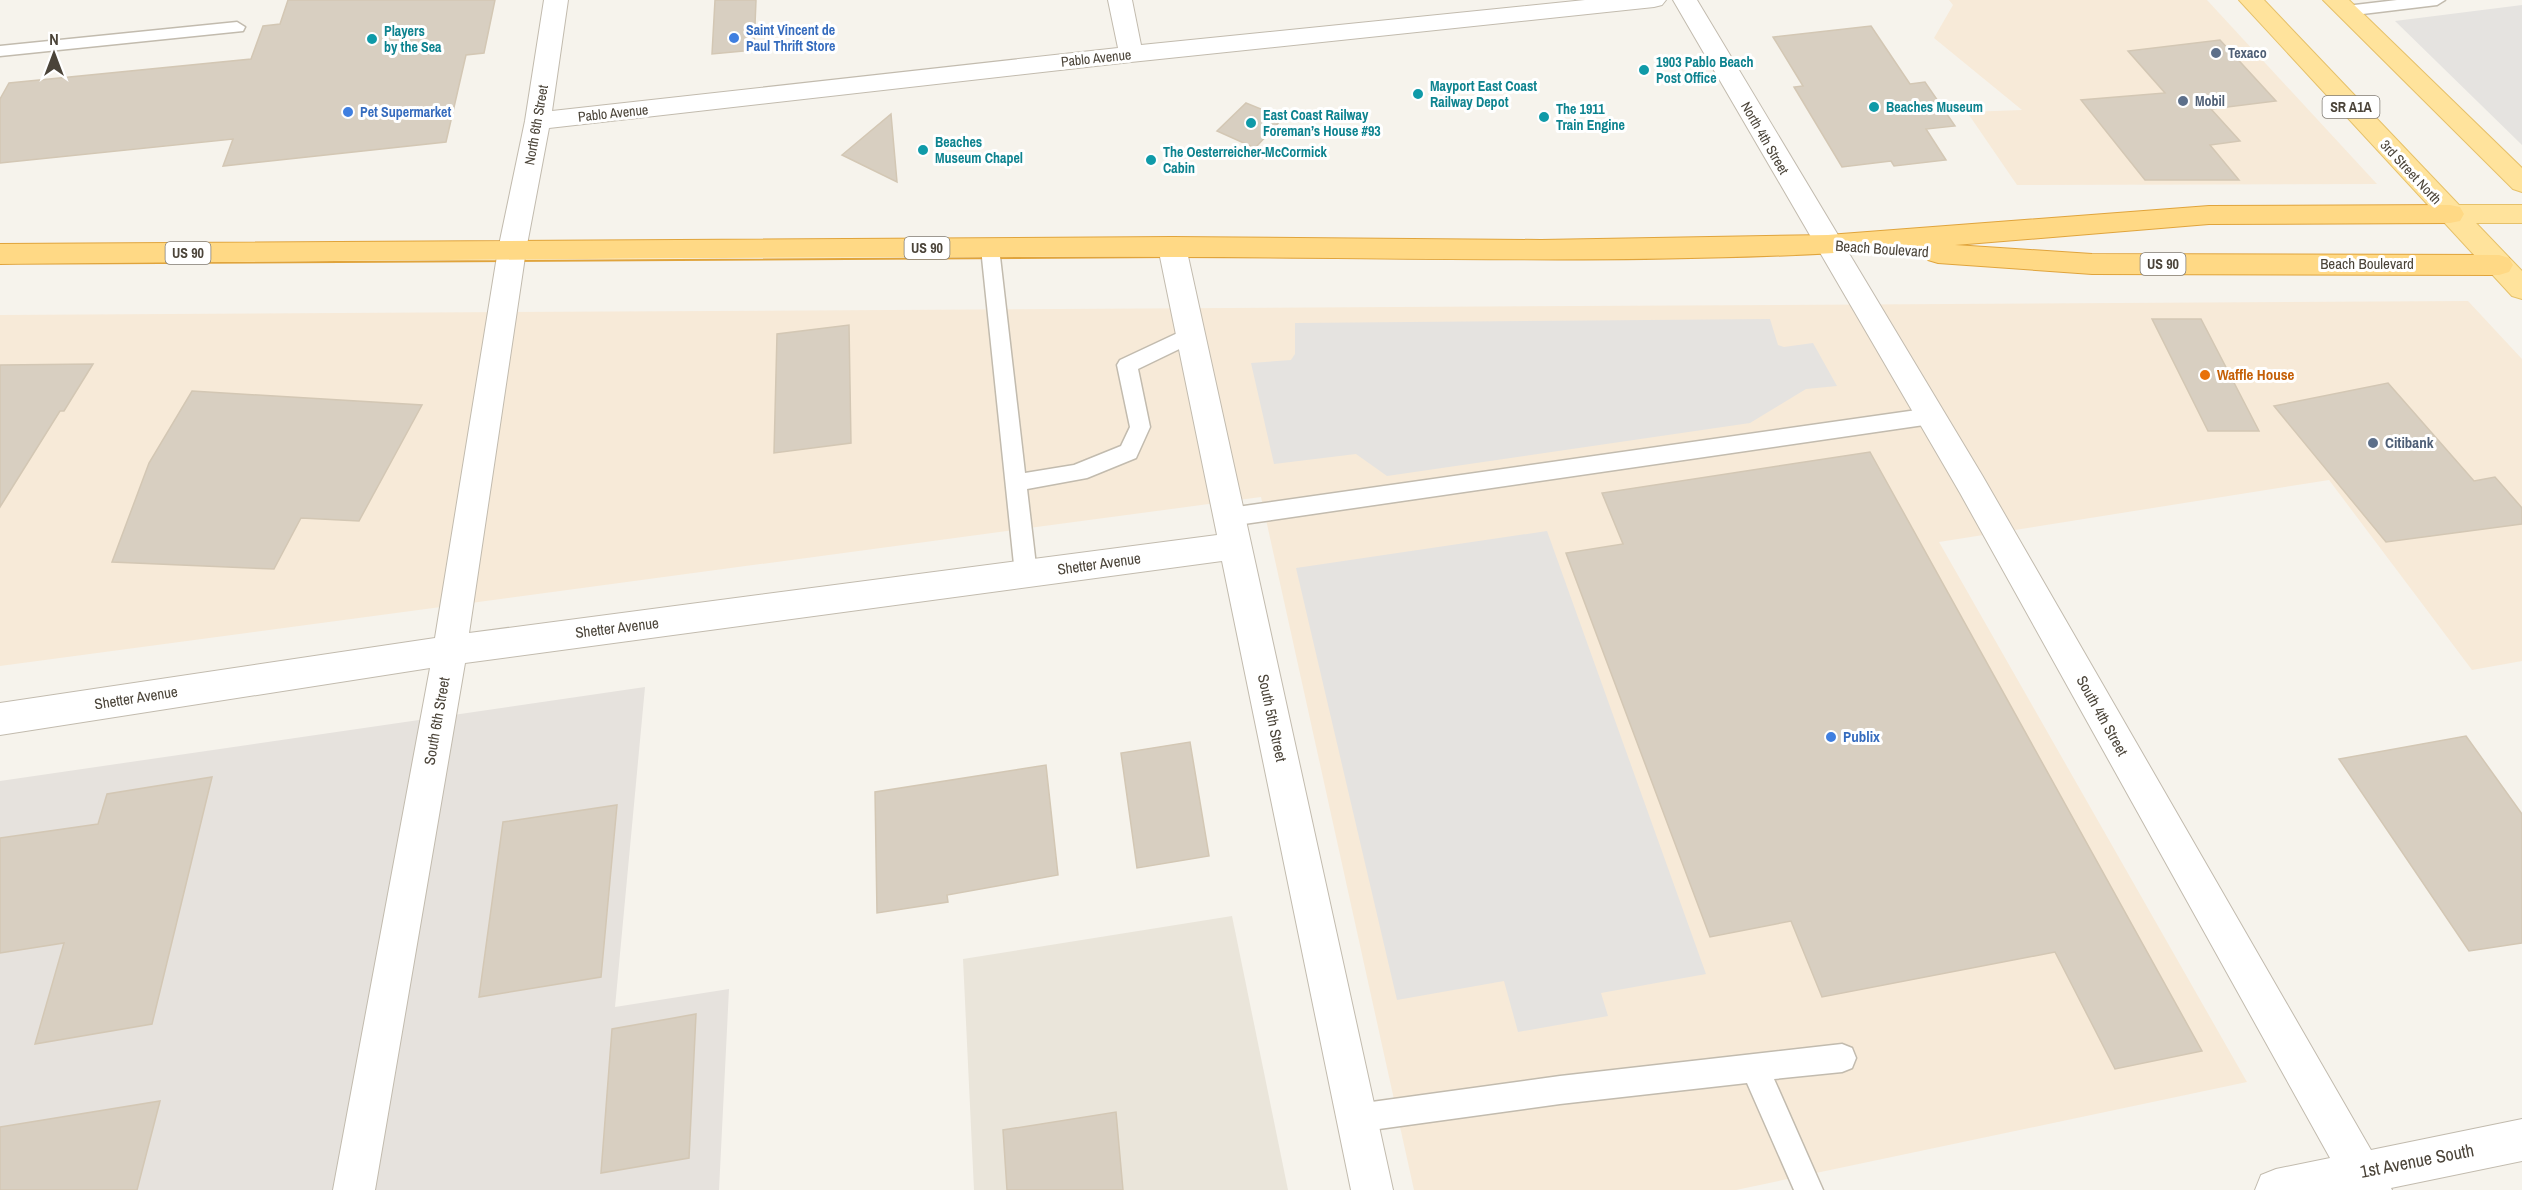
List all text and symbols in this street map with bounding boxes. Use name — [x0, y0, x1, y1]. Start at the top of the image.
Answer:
place label: Saint Vincent de Paul Thrift Store — [746, 21, 835, 55]
place label: Players by the Sea — [384, 22, 442, 56]
north arrow — [24, 24, 84, 84]
text: N — [49, 28, 59, 50]
marker: Saint Vincent de Paul Thrift Store — [727, 31, 741, 45]
marker: Players by the Sea — [365, 32, 379, 46]
place label: Texaco — [2228, 44, 2267, 62]
street label: Pablo Avenue — [1060, 45, 1132, 71]
marker: Texaco — [2209, 46, 2223, 60]
place label: 1903 Pablo Beach Post Office — [1656, 53, 1754, 87]
marker: 1903 Pablo Beach Post Office — [1637, 63, 1651, 77]
place label: Mayport East Coast Railway Depot — [1430, 77, 1537, 111]
street label: North 6th Street — [520, 84, 552, 166]
marker: Mayport East Coast Railway Depot — [1411, 87, 1425, 101]
place label: Mobil — [2195, 92, 2225, 110]
marker: Mobil — [2176, 94, 2190, 108]
road number: SR A1A — [2322, 96, 2380, 118]
street label: North 4th Street — [1737, 98, 1793, 178]
place label: Beaches Museum — [1886, 98, 1983, 116]
street label: Pablo Avenue — [577, 100, 649, 126]
place label: The 1911 Train Engine — [1556, 100, 1625, 134]
marker: Beaches Museum — [1867, 100, 1881, 114]
place label: Pet Supermarket — [360, 103, 451, 121]
marker: Pet Supermarket — [341, 105, 355, 119]
place label: East Coast Railway Foreman’s House #93 — [1263, 106, 1381, 140]
marker: The 1911 Train Engine — [1537, 110, 1551, 124]
marker: East Coast Railway Foreman’s House #93 — [1244, 116, 1258, 130]
place label: Beaches Museum Chapel — [935, 133, 1023, 167]
street label: 3rd Street North — [2377, 136, 2445, 208]
marker: Beaches Museum Chapel — [916, 143, 930, 157]
place label: The Oesterreicher-McCormick Cabin — [1163, 143, 1328, 177]
marker: The Oesterreicher-McCormick Cabin — [1144, 153, 1158, 167]
street label: Beach Boulevard — [1835, 235, 1929, 262]
road number: US 90 — [904, 237, 950, 259]
road number: US 90 — [166, 242, 210, 264]
road number: US 90 — [2140, 253, 2186, 275]
street label: Beach Boulevard — [2320, 253, 2414, 274]
place label: Waffle House — [2217, 364, 2295, 385]
marker: Waffle House — [2198, 368, 2212, 382]
place label: Citibank — [2385, 432, 2434, 453]
marker: Citibank — [2366, 436, 2380, 450]
street label: Shetter Avenue — [1056, 547, 1142, 580]
street label: Shetter Avenue — [574, 612, 660, 643]
street label: South 5th Street — [1253, 672, 1292, 764]
street label: South 4th Street — [2072, 672, 2133, 760]
street label: South 6th Street — [418, 675, 455, 767]
street label: Shetter Avenue — [93, 681, 179, 714]
place label: Publix — [1843, 726, 1880, 747]
marker: Publix — [1824, 730, 1838, 744]
street label: 1st Avenue South — [2358, 1137, 2476, 1184]

